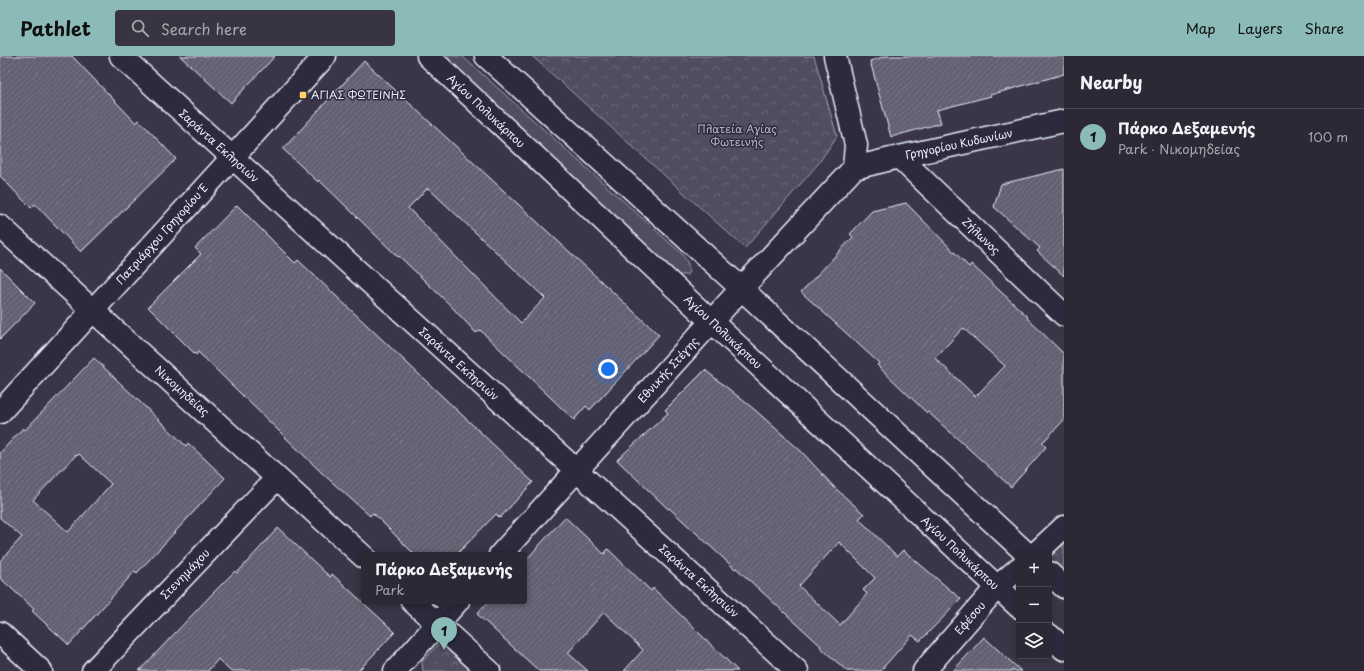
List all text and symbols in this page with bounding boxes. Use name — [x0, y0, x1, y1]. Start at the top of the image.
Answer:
search box — [115, 10, 395, 46]
text: Pathlet — [20, 14, 91, 42]
icon: search — [129, 17, 151, 39]
text: Search here — [161, 17, 247, 40]
text: Map — [1186, 18, 1216, 39]
text: Layers — [1238, 18, 1283, 39]
text: Share — [1305, 18, 1344, 39]
text: Nearby — [1080, 69, 1142, 95]
street label: Αγίου Πολυκάρπου — [443, 70, 529, 151]
place label: ΑΓΙΑΣ ΦΩΤΕΙΝΗΣ — [311, 86, 406, 103]
marker: ΑΓΙΑΣ ΦΩΤΕΙΝΗΣ — [298, 90, 308, 100]
street label: Σαράντα Εκλησιών — [175, 105, 263, 186]
text: Πάρκο Δεξαμενής — [1118, 116, 1256, 139]
park label: Πλατεία Αγίας Φωτεινής — [697, 120, 777, 150]
street label: Γρηγορίου Κυδωνίων — [904, 124, 1014, 163]
text: 1 — [1090, 127, 1096, 146]
text: 100 m — [1308, 127, 1348, 146]
text: Park · Νικομηδείας — [1118, 139, 1240, 158]
street label: Πατριάρχου Γρηγορίου Ε΄ — [112, 179, 212, 288]
street label: Ζήλωνος — [958, 213, 1005, 258]
street label: Αγίου Πολυκάρπου — [680, 291, 766, 372]
street label: Σαράντα Εκλησιών — [415, 323, 503, 404]
street label: Εθνικής Στέγης — [633, 333, 702, 406]
your location — [598, 359, 618, 379]
street label: Νικομηδείας — [151, 361, 214, 420]
street label: Αγίου Πολυκάρπου — [917, 512, 1003, 593]
street label: Σαράντα Εκλησιών — [655, 540, 743, 621]
street label: Στενημάχου — [156, 545, 213, 603]
map controls — [1016, 551, 1052, 659]
button: + — [1016, 551, 1052, 587]
popup — [361, 552, 527, 604]
text: Πάρκο Δεξαμενής — [375, 557, 513, 580]
text: Park — [375, 580, 404, 599]
button: − — [1016, 587, 1052, 623]
street label: Εφέσου — [950, 597, 989, 638]
pin: 1 — [431, 617, 457, 650]
button: layers — [1016, 623, 1052, 659]

